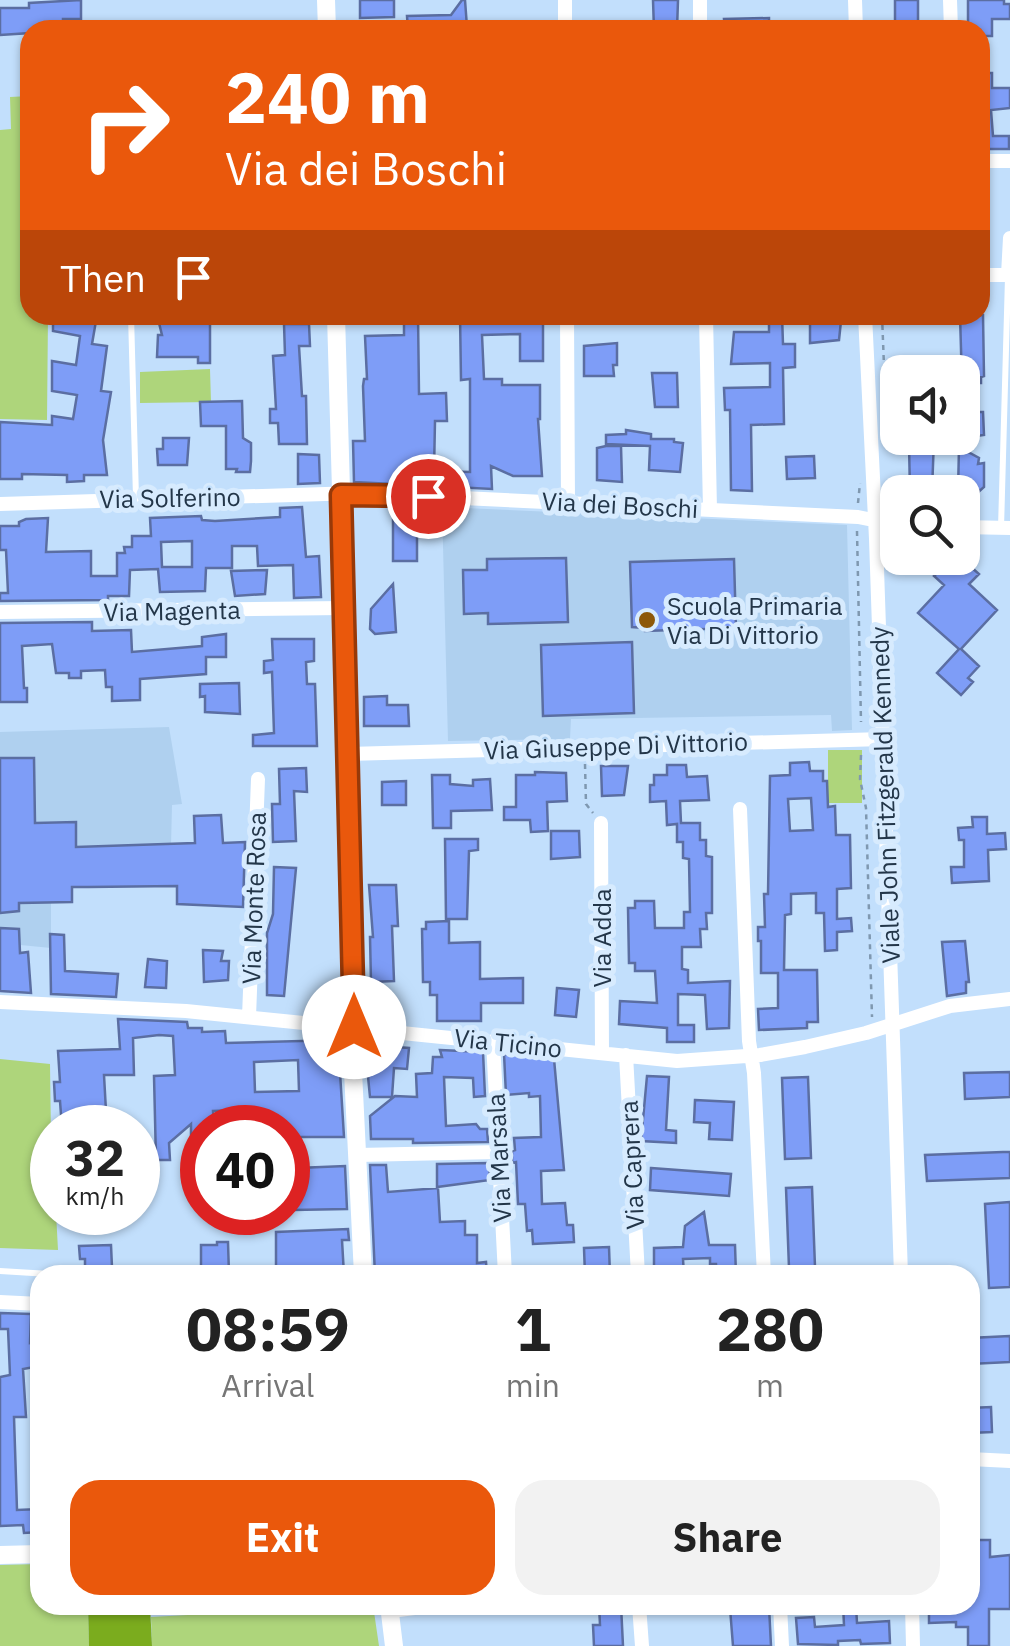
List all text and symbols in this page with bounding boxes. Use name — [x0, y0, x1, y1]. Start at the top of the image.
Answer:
text: 240 m — [225, 51, 430, 142]
icon: right — [60, 60, 190, 190]
text: Via dei Boschi — [225, 139, 507, 197]
icon: arrive — [166, 250, 221, 305]
text: Then — [60, 253, 146, 302]
map controls — [880, 355, 980, 575]
button: sound — [880, 355, 980, 455]
pin — [386, 454, 471, 539]
icon: arrive — [401, 469, 456, 524]
button: search — [880, 475, 980, 575]
street label: Via Solferino — [99, 480, 241, 515]
street label: Via dei Boschi — [541, 484, 699, 525]
place label: Scuola Primaria Via Di Vittorio — [667, 589, 843, 651]
street label: Via Magenta — [103, 593, 241, 628]
marker: Scuola Primaria Via Di Vittorio — [636, 609, 658, 631]
street label: Viale John Fitzgerald Kennedy — [862, 625, 907, 964]
street label: Via Giuseppe Di Vittorio — [483, 724, 749, 767]
street label: Via Monte Rosa — [234, 811, 273, 985]
street label: Via Adda — [585, 888, 618, 988]
position arrow — [302, 975, 406, 1079]
street label: Via Ticino — [452, 1020, 564, 1065]
street label: Via Marsala — [479, 1093, 518, 1223]
street label: Via Caprera — [612, 1100, 651, 1230]
speed limit sign: 40 — [180, 1105, 310, 1235]
text: 32 — [65, 1125, 125, 1190]
text: km/h — [66, 1179, 124, 1212]
text: 08:59 — [186, 1289, 350, 1368]
text: 1 — [515, 1289, 551, 1368]
text: 280 — [716, 1289, 824, 1368]
text: Arrival — [221, 1364, 315, 1406]
text: min — [506, 1364, 560, 1406]
text: m — [756, 1364, 784, 1406]
button: Exit — [70, 1480, 495, 1595]
button: Share — [515, 1480, 940, 1595]

